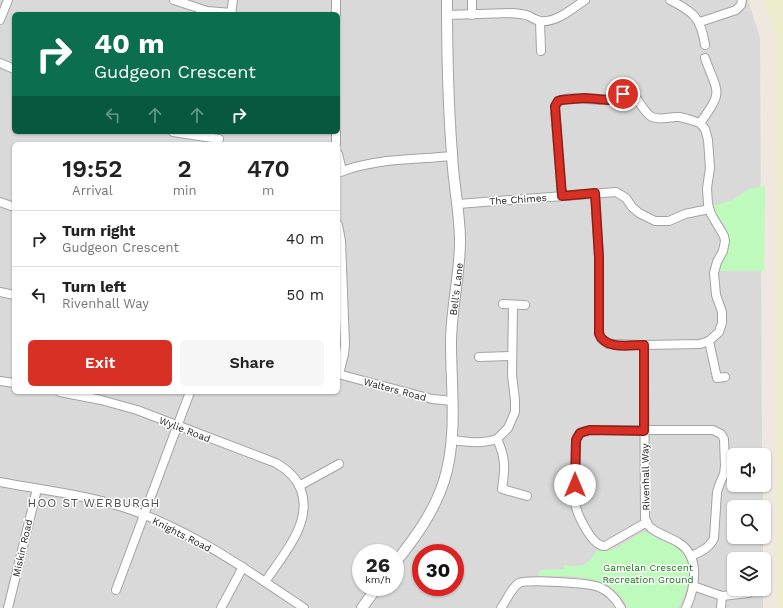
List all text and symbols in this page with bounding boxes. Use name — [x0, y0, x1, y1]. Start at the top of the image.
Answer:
text: 40 m — [94, 27, 164, 60]
icon: right — [28, 28, 80, 80]
text: Gudgeon Crescent — [94, 61, 256, 82]
pin — [606, 77, 640, 111]
icon: arrive — [612, 83, 634, 105]
icon: left — [102, 104, 124, 126]
icon: ahead — [144, 104, 166, 126]
icon: ahead — [186, 104, 208, 126]
icon: right — [228, 104, 250, 126]
text: 19:52 — [62, 155, 122, 183]
text: 2 — [178, 155, 192, 183]
text: 470 — [247, 155, 290, 183]
text: Arrival — [72, 183, 113, 198]
text: min — [173, 183, 197, 198]
text: m — [262, 183, 274, 198]
street label: The Chimes — [489, 192, 547, 207]
text: Turn right — [62, 222, 135, 240]
icon: right — [28, 228, 50, 250]
text: 40 m — [286, 230, 324, 248]
text: Gudgeon Crescent — [62, 240, 179, 255]
street label: Bell's Lane — [448, 262, 465, 316]
text: Turn left — [62, 278, 126, 296]
icon: left — [28, 284, 50, 306]
text: 50 m — [287, 286, 324, 304]
text: Rivenhall Way — [62, 296, 149, 311]
button: Exit — [28, 340, 172, 386]
button: Share — [180, 340, 324, 386]
street label: Walters Road — [362, 376, 428, 403]
street label: Wylie Road — [158, 415, 212, 444]
street label: Rivenhall Way — [639, 443, 652, 511]
map controls — [727, 448, 771, 596]
button: sound — [727, 448, 771, 492]
position arrow — [554, 464, 596, 506]
district label: HOO ST WERBURGH — [28, 496, 160, 510]
button: search — [727, 500, 771, 544]
street label: Knights Road — [151, 515, 213, 554]
street label: Miskin Road — [11, 518, 34, 578]
speed limit sign: 30 — [412, 544, 464, 596]
button: layers — [727, 552, 771, 596]
text: 26 — [366, 553, 390, 577]
park label: Gamelan Crescent Recreation Ground — [602, 562, 694, 585]
text: km/h — [365, 574, 391, 585]

